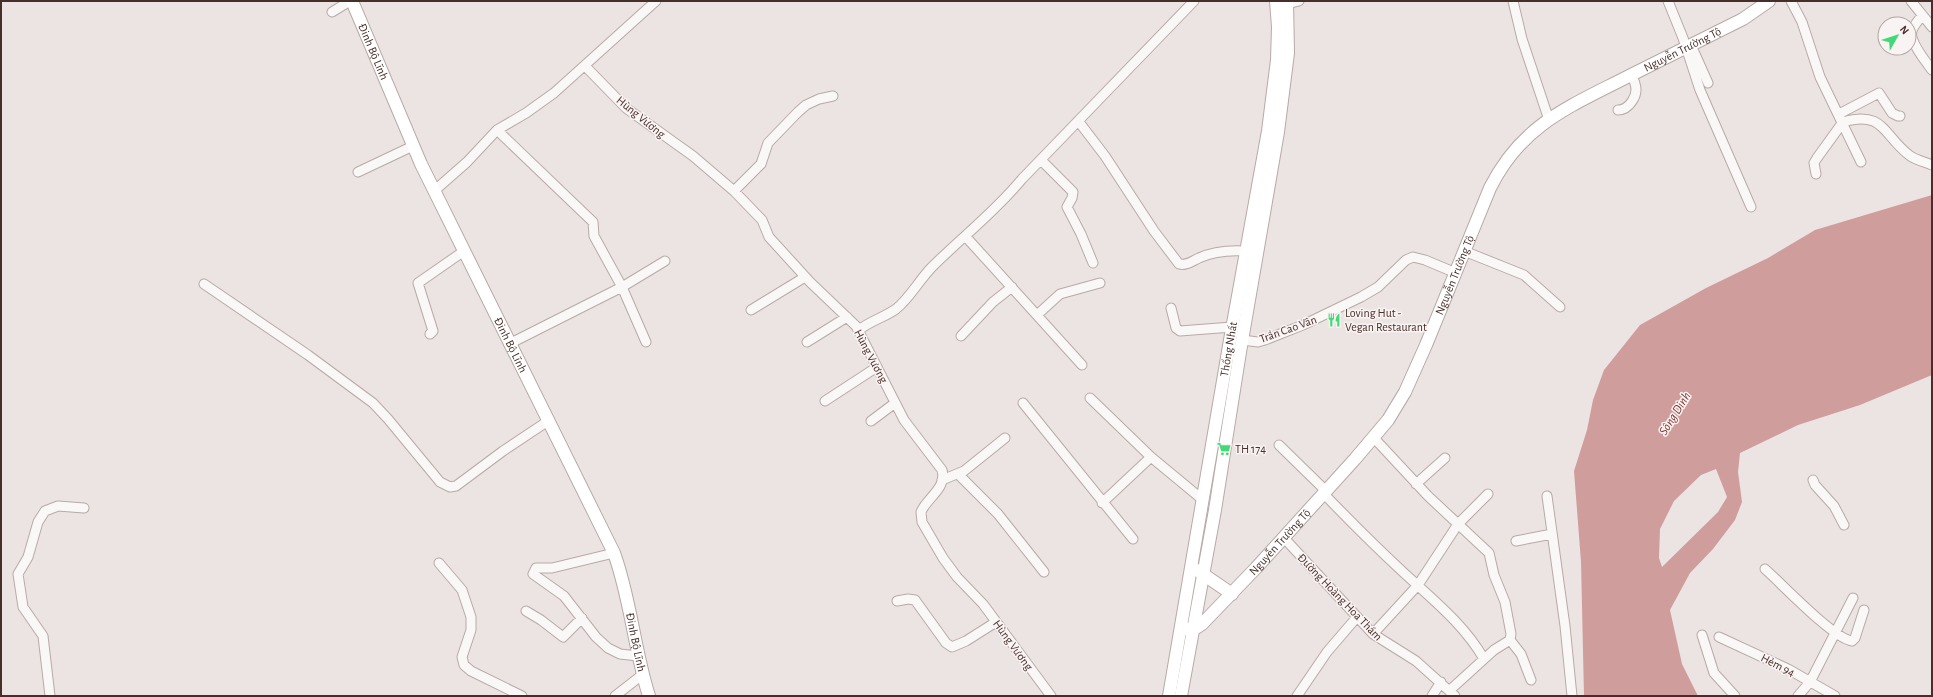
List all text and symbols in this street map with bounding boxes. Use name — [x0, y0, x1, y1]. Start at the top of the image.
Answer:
north arrow — [1877, 16, 1917, 56]
street label: Đinh Bộ Lĩnh — [356, 22, 391, 82]
text: N — [1898, 24, 1911, 36]
street label: Nguyễn Trường Tộ — [1642, 25, 1723, 74]
street label: Hùng Vương — [614, 94, 668, 140]
street label: Nguyễn Trường Tộ — [1433, 233, 1476, 316]
place label: Loving Hut - Vegan Restaurant — [1345, 307, 1427, 333]
restaurant icon: Loving Hut - Vegan Restaurant — [1326, 312, 1342, 328]
street label: Trần Cao Vân — [1258, 313, 1318, 345]
street label: Đinh Bộ Lĩnh — [492, 315, 529, 374]
street label: Thống Nhất — [1218, 320, 1239, 377]
street label: Hùng Vương — [852, 327, 890, 385]
water label: Sông Dinh — [1657, 390, 1693, 437]
supermarket icon: TH 174 — [1216, 441, 1232, 457]
place label: TH 174 — [1235, 443, 1266, 455]
street label: Nguyễn Trường Tộ — [1247, 506, 1313, 577]
street label: Đường Hoàng Hoa Thám — [1295, 551, 1385, 643]
street label: Đinh Bộ Lĩnh — [624, 611, 648, 673]
street label: Hùng Vương — [991, 618, 1035, 672]
street label: Hẻm 94 — [1759, 651, 1797, 679]

